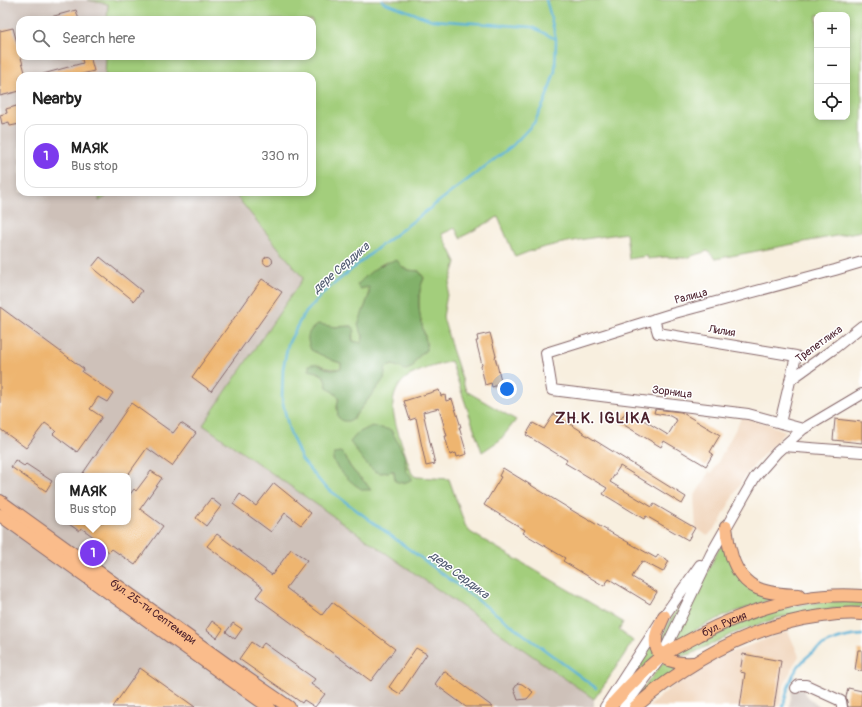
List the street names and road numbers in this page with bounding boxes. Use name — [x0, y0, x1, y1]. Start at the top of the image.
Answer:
street label: Ралица — [673, 285, 709, 307]
street label: Лилия — [706, 322, 737, 340]
street label: Трепетлика — [793, 323, 845, 365]
street label: Зорница — [651, 383, 693, 401]
street label: бул. 25-ти Септември — [108, 576, 199, 647]
street label: бул. Русия — [699, 608, 748, 639]

